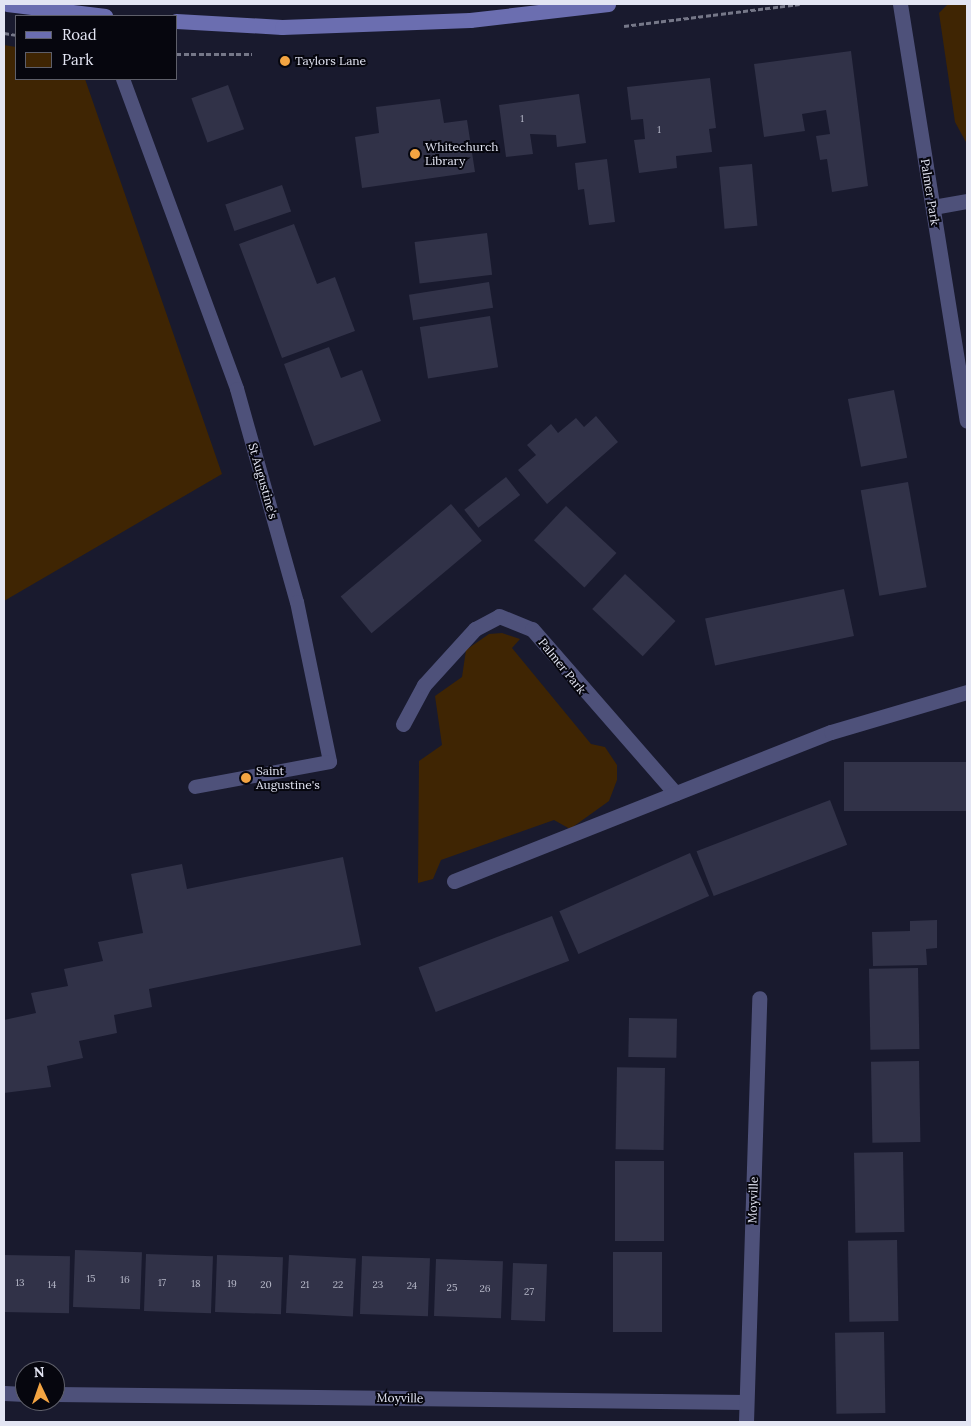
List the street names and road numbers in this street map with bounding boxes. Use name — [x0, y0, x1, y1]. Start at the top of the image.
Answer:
street label: Palmer Park — [918, 158, 942, 226]
street label: St Augustine's — [245, 441, 281, 521]
street label: Palmer Park — [535, 635, 589, 697]
street label: Moyville — [745, 1176, 761, 1224]
street label: Moyville — [377, 1390, 423, 1406]

